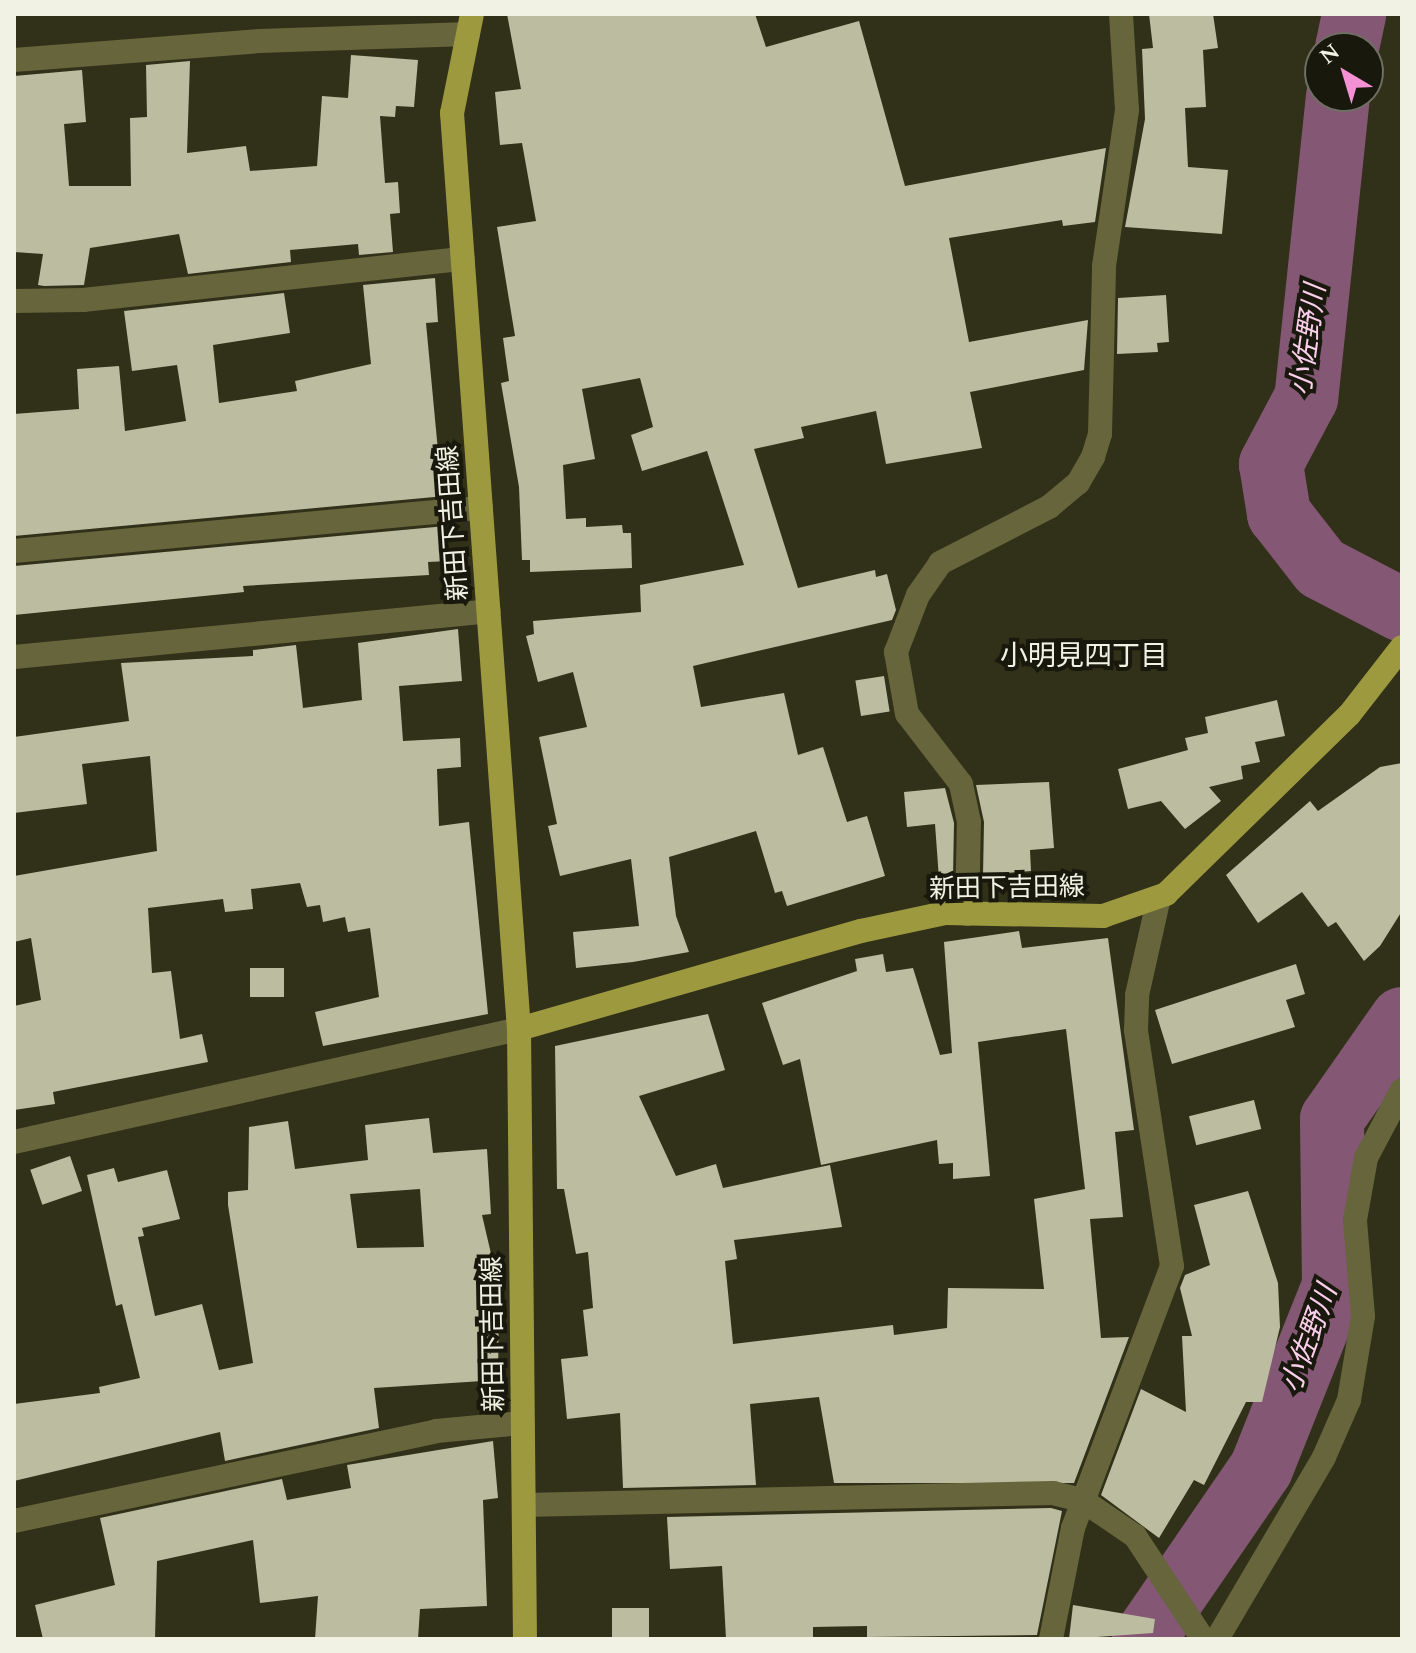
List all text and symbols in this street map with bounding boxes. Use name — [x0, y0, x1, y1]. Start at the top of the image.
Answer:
north arrow — [1304, 32, 1384, 112]
text: N — [1313, 36, 1347, 73]
water label: 小佐野川 — [1285, 282, 1333, 398]
street label: 新田下吉田線 — [433, 444, 475, 602]
district label: 小明見四丁目 — [1000, 640, 1168, 674]
street label: 新田下吉田線 — [929, 872, 1085, 906]
street label: 新田下吉田線 — [477, 1256, 511, 1412]
water label: 小佐野川 — [1275, 1281, 1345, 1397]

